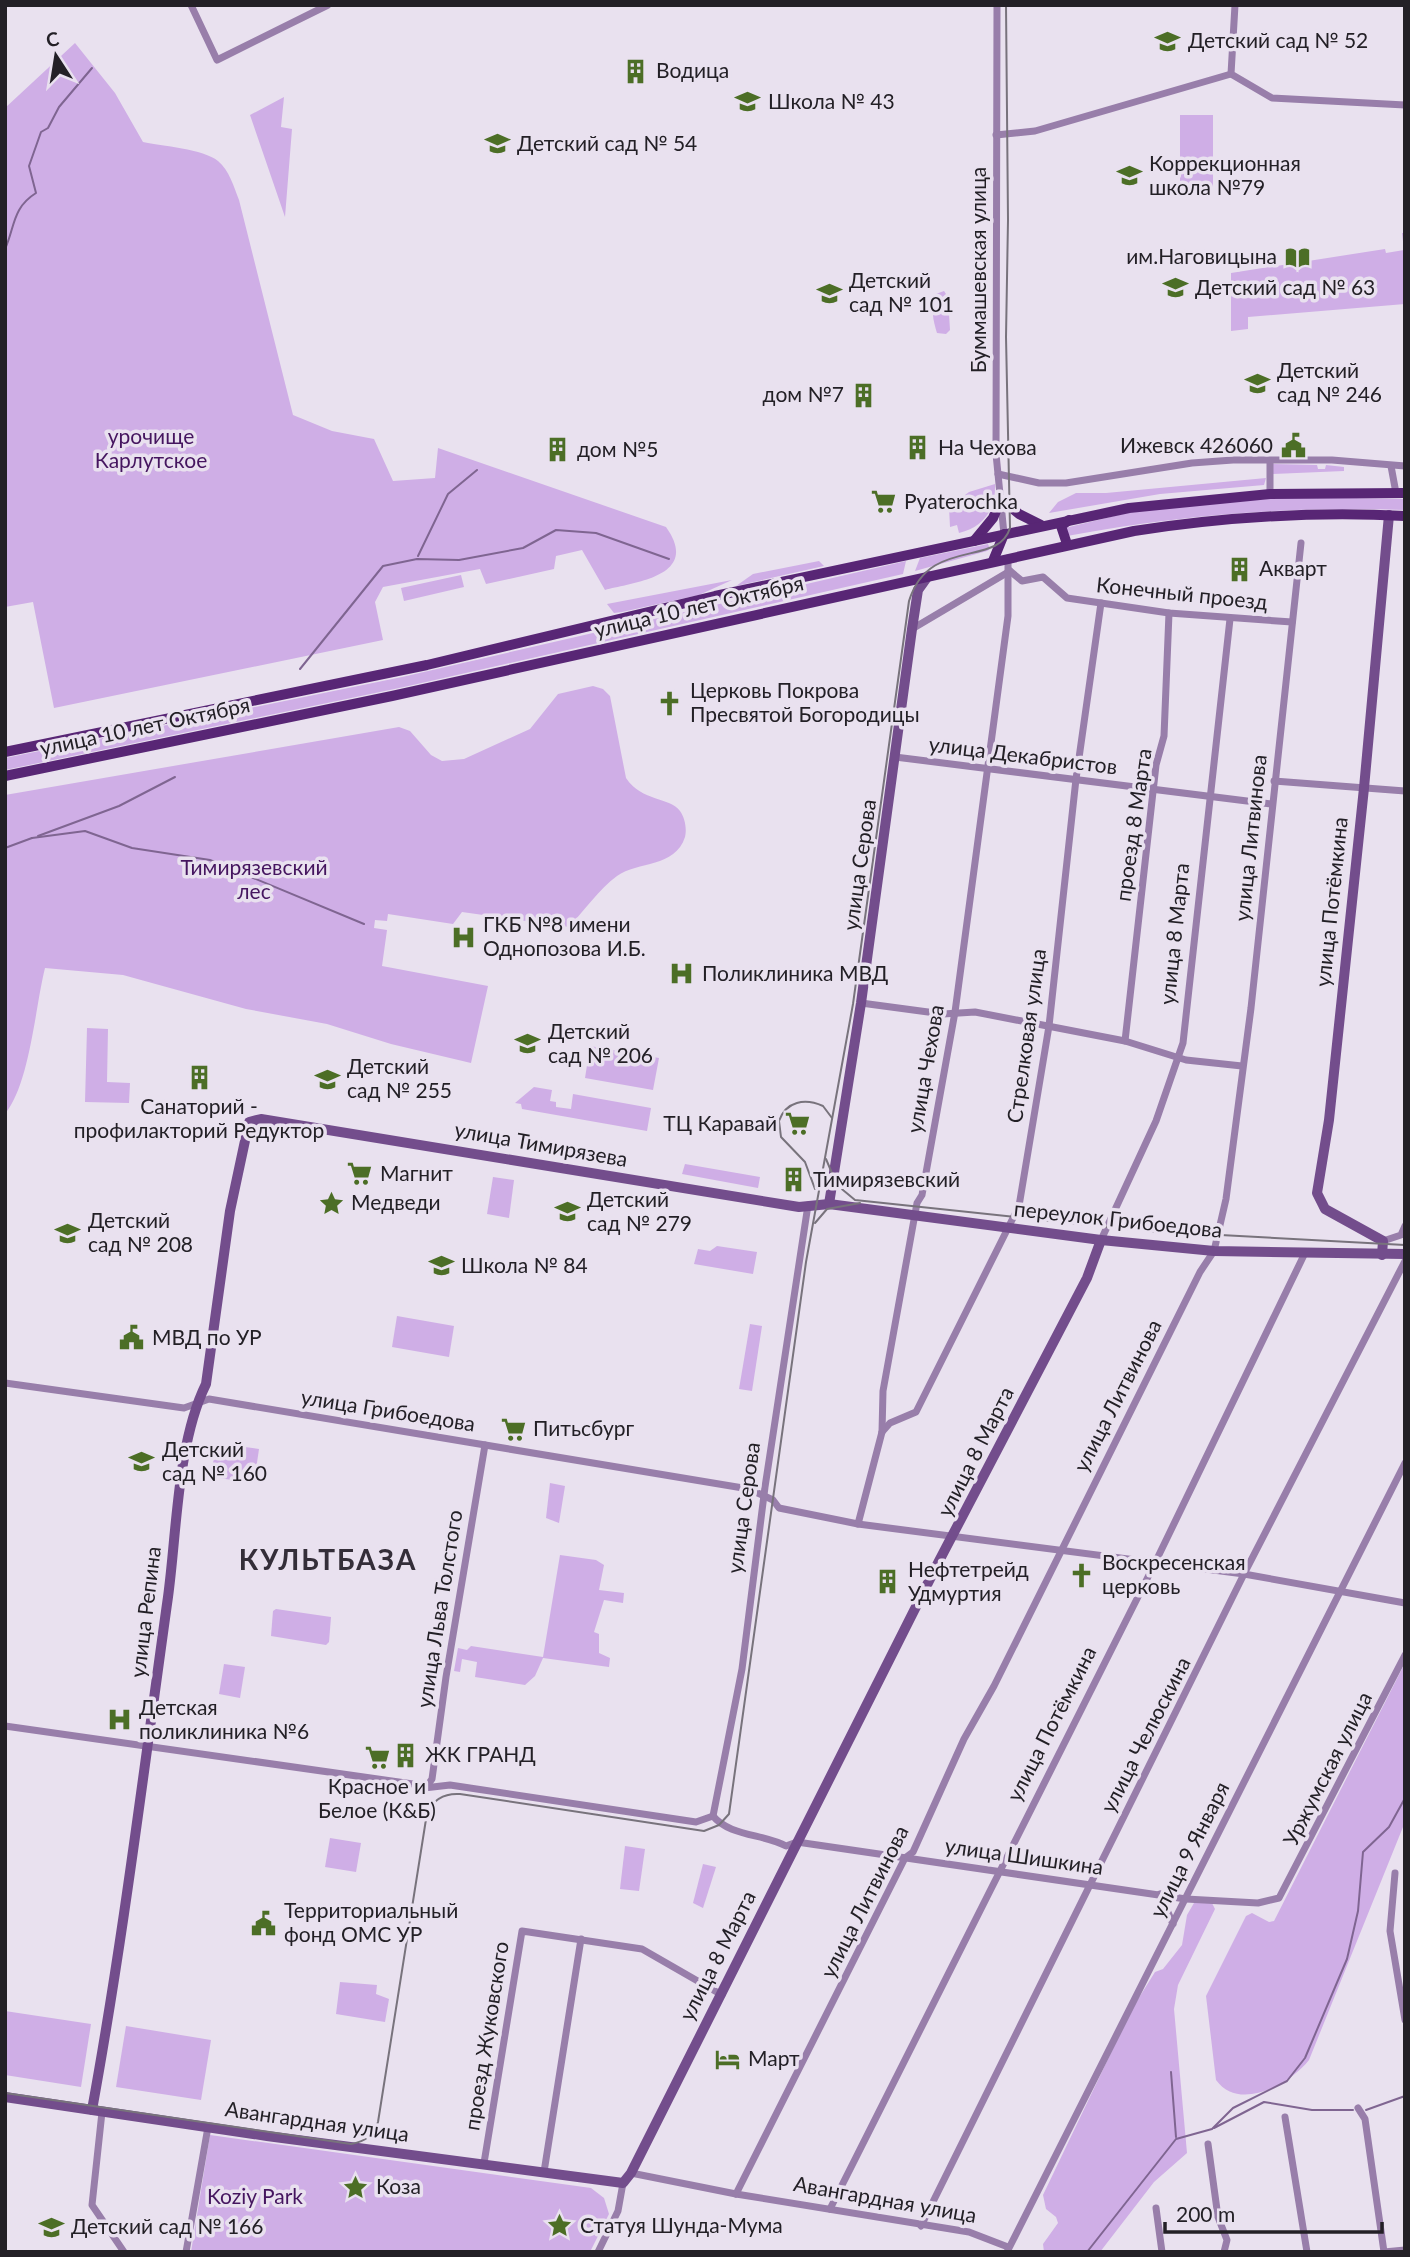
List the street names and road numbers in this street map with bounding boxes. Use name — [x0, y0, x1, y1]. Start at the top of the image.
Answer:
street label: Буммашевская улица — [965, 167, 990, 373]
street label: улица 10 лет Октября — [592, 569, 806, 642]
street label: Конечный проезд — [1095, 571, 1269, 614]
street label: улица 10 лет Октября — [37, 691, 252, 760]
street label: улица Декабристов — [928, 731, 1119, 778]
street label: проезд 8 Марта — [1109, 747, 1156, 903]
street label: улица Литвинова — [1228, 753, 1271, 923]
street label: улица Серова — [837, 798, 880, 932]
street label: улица Потёмкина — [1309, 816, 1352, 988]
street label: улица 8 Марта — [1154, 862, 1193, 1006]
street label: Стрелковая улица — [1001, 947, 1050, 1125]
street label: улица Чехова — [901, 1003, 948, 1135]
street label: улица Тимирязева — [453, 1116, 630, 1171]
street label: переулок Грибоедова — [1013, 1195, 1224, 1242]
street label: улица Литвинова — [1067, 1315, 1166, 1476]
street label: улица 8 Марта — [931, 1382, 1018, 1520]
street label: улица Грибоедова — [299, 1383, 477, 1436]
street label: улица Серова — [721, 1441, 764, 1575]
street label: улица Льва Толстого — [411, 1508, 467, 1710]
street label: улица Репина — [124, 1545, 165, 1679]
street label: улица Потёмкина — [1001, 1642, 1101, 1805]
street label: улица Челюскина — [1095, 1652, 1195, 1816]
street label: Уржумская улица — [1277, 1687, 1376, 1850]
street label: улица 9 Января — [1144, 1777, 1234, 1921]
street label: улица Литвинова — [814, 1821, 913, 1982]
street label: улица Шишкина — [943, 1832, 1105, 1879]
street label: улица 8 Марта — [673, 1886, 760, 2024]
street label: проезд Жуковского — [458, 1939, 513, 2132]
street label: Авангардная улица — [224, 2095, 411, 2146]
street label: Авангардная улица — [792, 2170, 979, 2227]

